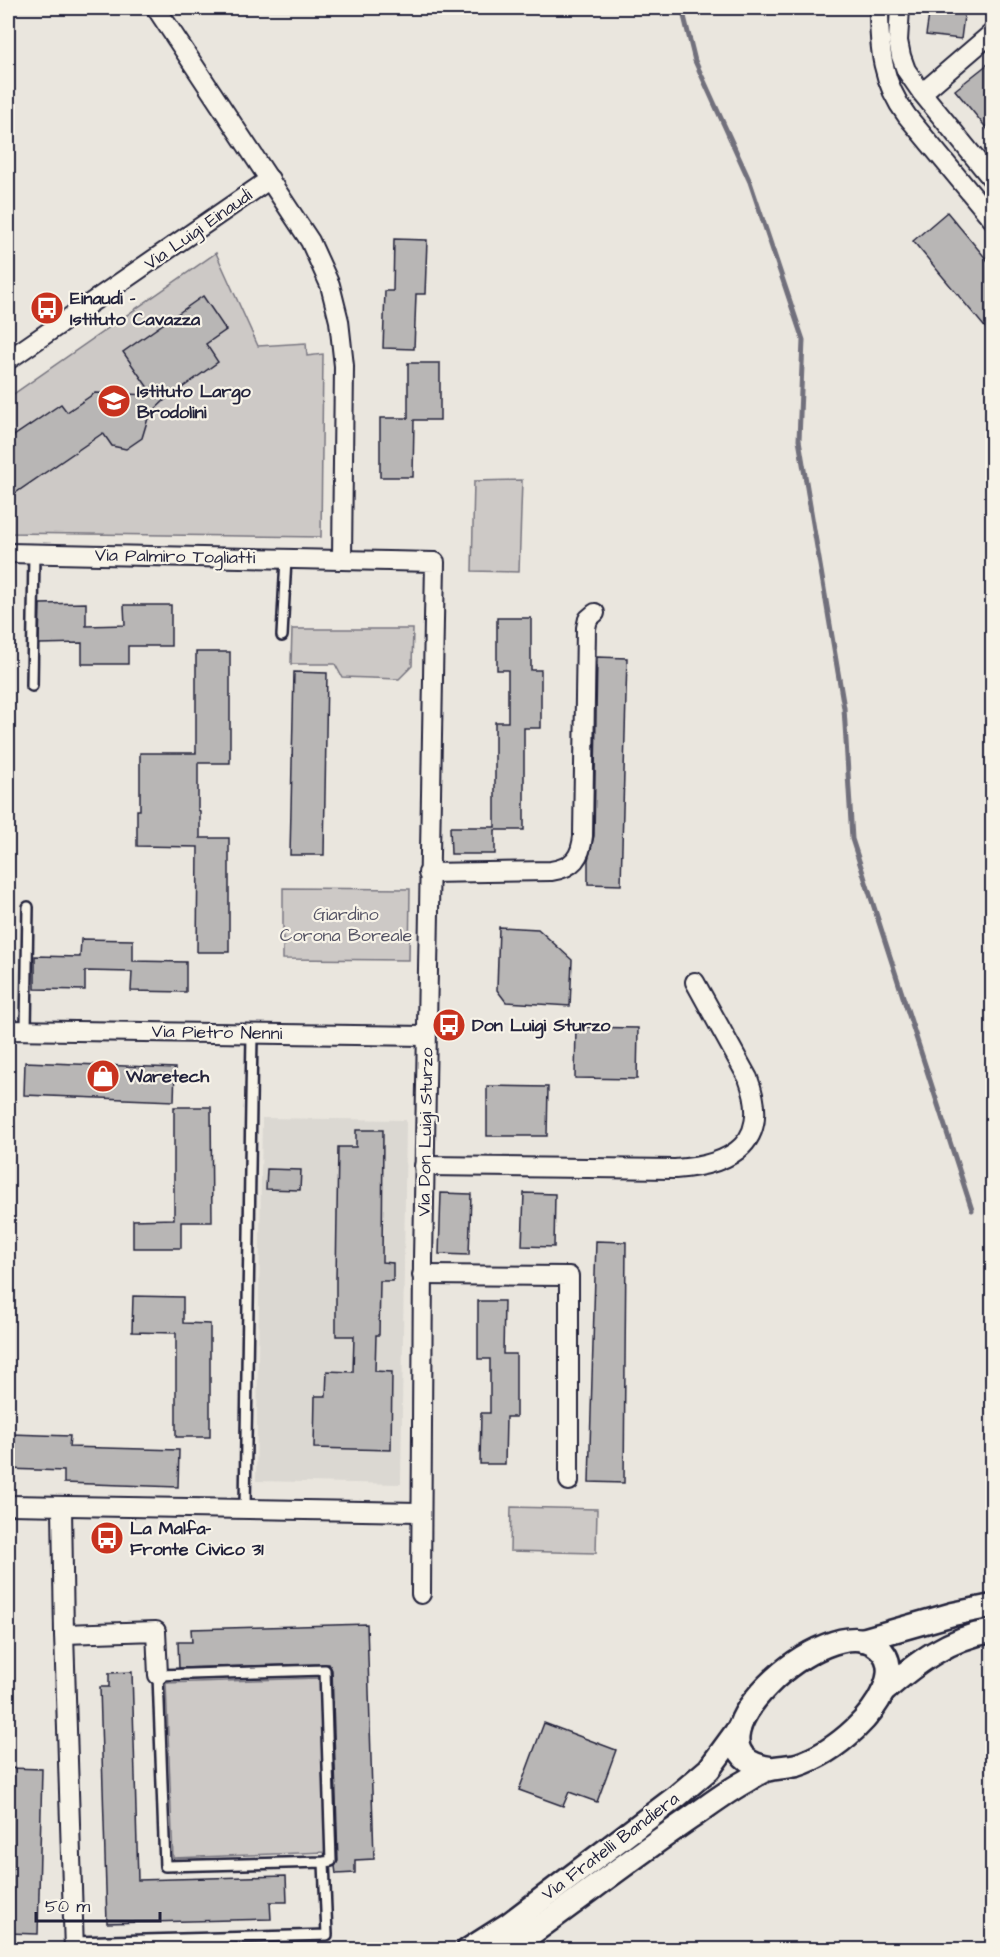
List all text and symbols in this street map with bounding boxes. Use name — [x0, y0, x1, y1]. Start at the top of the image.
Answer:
street label: Via Luigi Einaudi — [139, 183, 258, 277]
place label: Einaudi - Istituto Cavazza — [70, 286, 201, 332]
bus stop icon: Einaudi - Istituto Cavazza — [29, 290, 65, 326]
place label: Istituto Largo Brodolini — [137, 379, 252, 425]
school or university icon: Istituto Largo Brodolini — [96, 383, 132, 419]
street label: Via Palmiro Togliatti — [95, 543, 256, 571]
park label: Giardino Corona Boreale — [280, 902, 413, 948]
bus stop icon: Don Luigi Sturzo — [431, 1007, 467, 1043]
place label: Don Luigi Sturzo — [472, 1013, 611, 1039]
street label: Via Pietro Nenni — [151, 1019, 283, 1046]
street label: Via Don Luigi Sturzo — [412, 1047, 440, 1217]
shop icon: Waretech — [85, 1058, 121, 1094]
place label: Waretech — [125, 1064, 210, 1089]
place label: La Malfa- Fronte Civico 31 — [130, 1516, 264, 1562]
bus stop icon: La Malfa- Fronte Civico 31 — [89, 1520, 125, 1556]
street label: Via Fratelli Bandiera — [536, 1786, 684, 1906]
scale bar — [36, 1885, 160, 1923]
text: 50 m — [45, 1894, 90, 1919]

